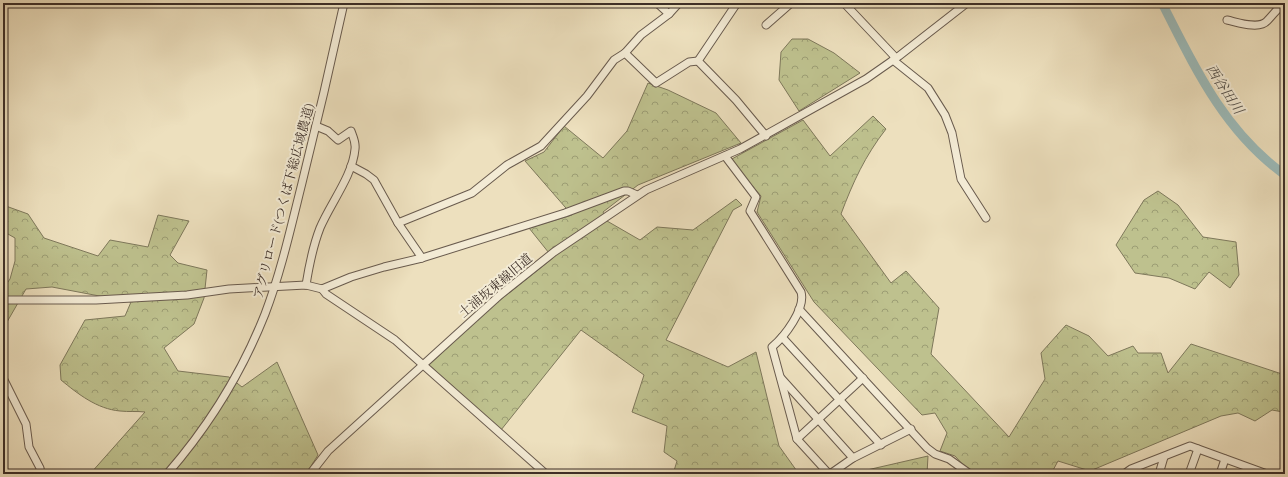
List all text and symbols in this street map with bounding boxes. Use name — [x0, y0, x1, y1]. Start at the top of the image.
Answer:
water label: 西谷田川 — [1202, 61, 1248, 119]
street label: アグリロード(つくば下総広域農道) — [250, 102, 317, 301]
street label: 土浦坂東線旧道 — [456, 250, 535, 320]

